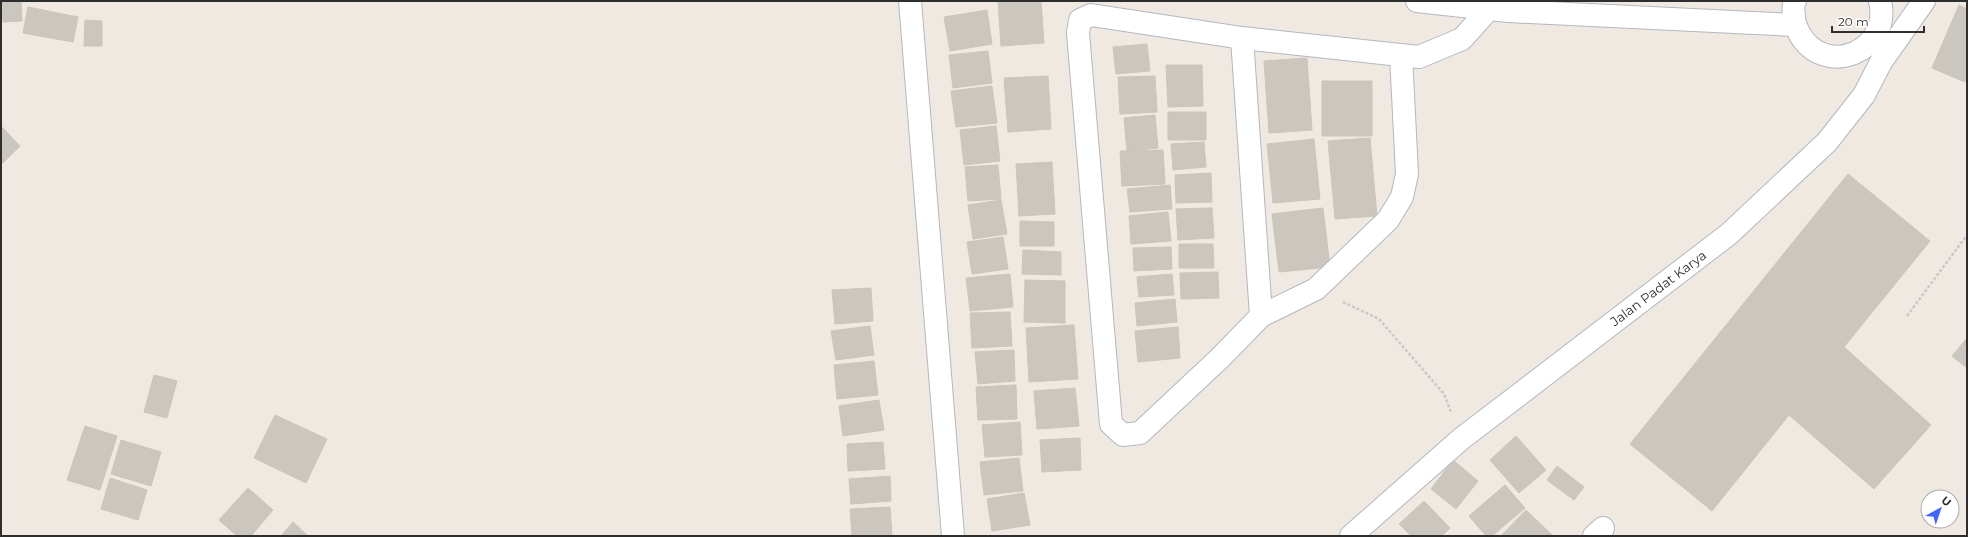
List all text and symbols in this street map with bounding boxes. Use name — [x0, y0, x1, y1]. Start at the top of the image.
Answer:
scale bar — [1832, 8, 1924, 34]
text: 20 m — [1838, 14, 1869, 29]
street label: Jalan Padat Karya — [1606, 247, 1709, 330]
north arrow — [1920, 489, 1960, 529]
text: U — [1939, 493, 1954, 509]

